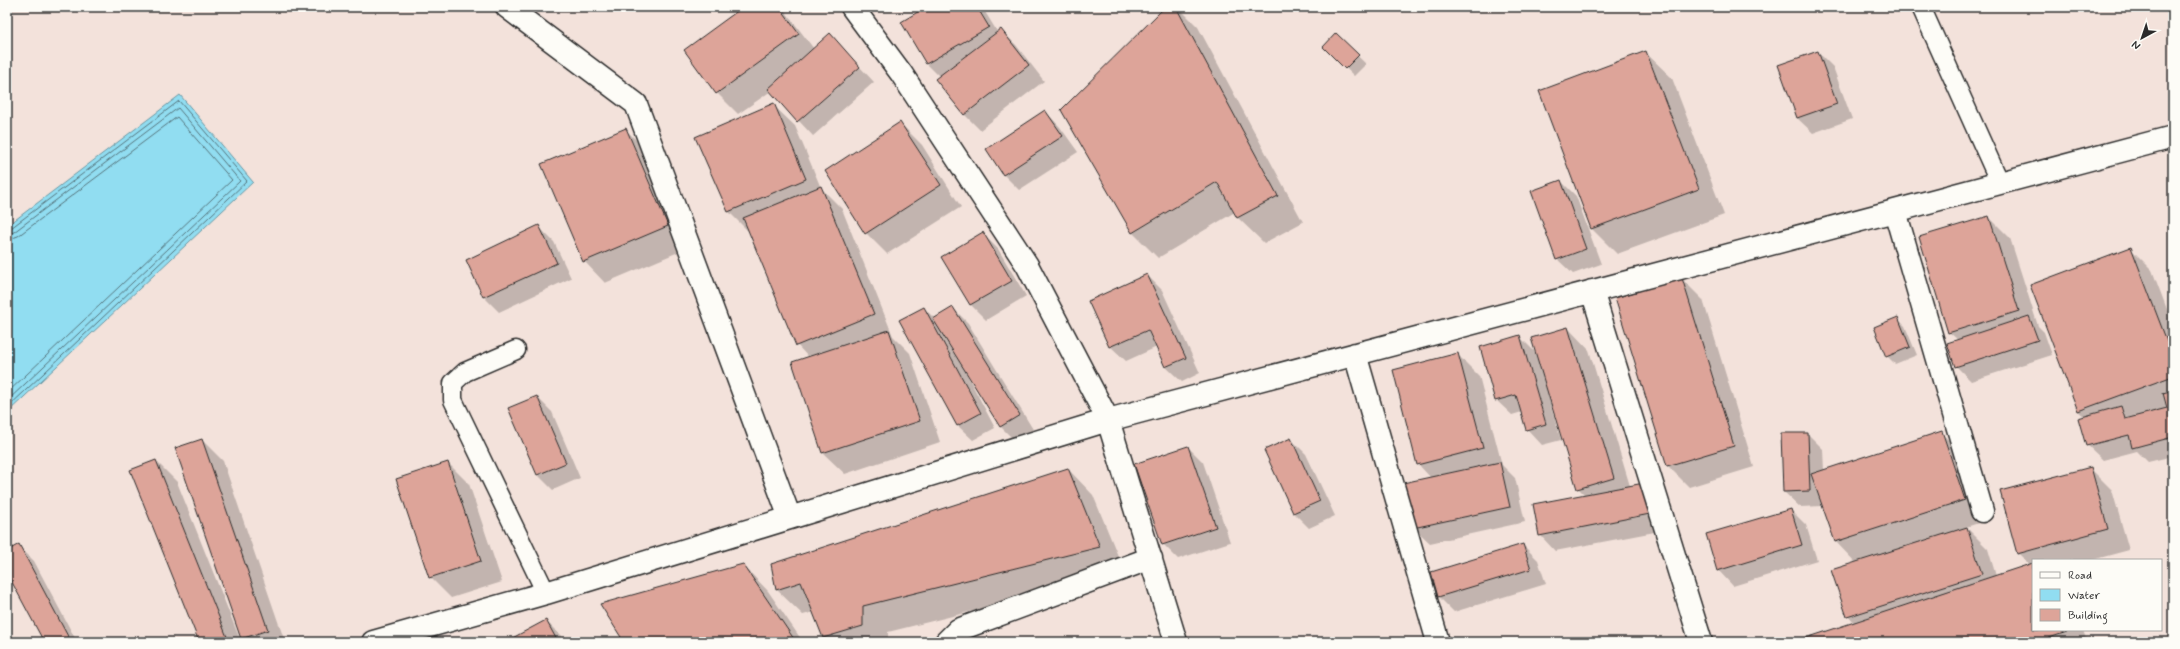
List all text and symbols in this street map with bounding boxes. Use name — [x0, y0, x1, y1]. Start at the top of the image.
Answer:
north arrow — [2122, 18, 2162, 58]
text: N — [2129, 37, 2144, 53]
legend — [2032, 559, 2162, 631]
text: Road — [2068, 568, 2092, 584]
text: Water — [2068, 588, 2100, 604]
text: Building — [2068, 608, 2108, 625]

